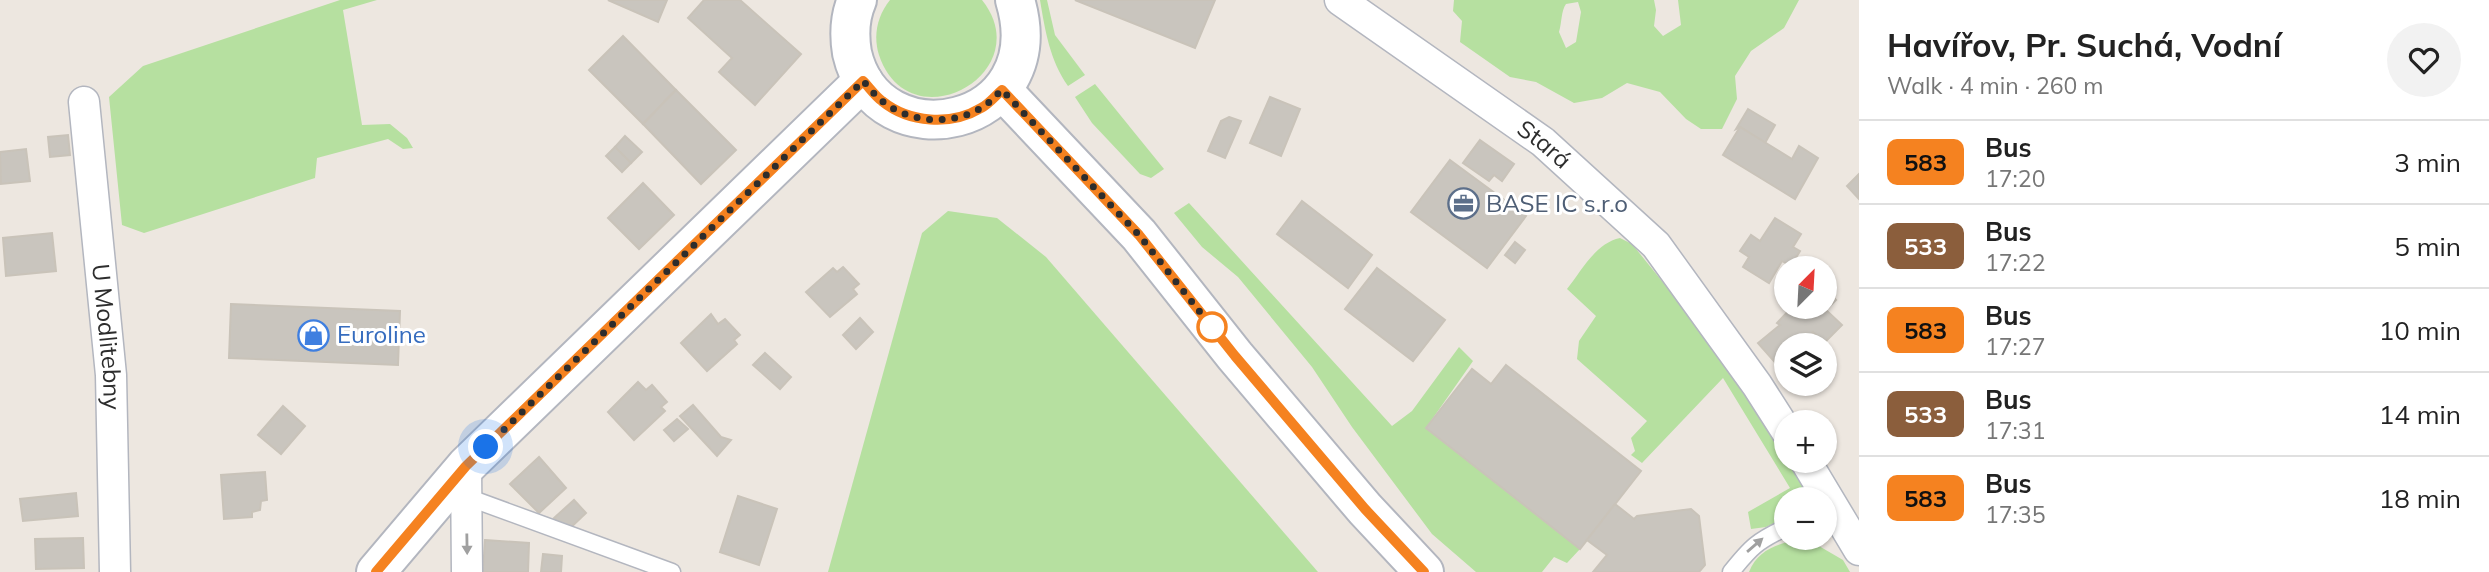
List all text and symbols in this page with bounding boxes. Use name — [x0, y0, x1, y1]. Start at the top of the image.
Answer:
button: heart — [2387, 23, 2461, 97]
text: Havířov, Pr. Suchá, Vodní — [1887, 24, 2281, 65]
text: Walk · 4 min · 260 m — [1887, 71, 2104, 100]
street label: Stará — [1512, 113, 1578, 174]
text: Bus — [1985, 131, 2031, 164]
text: 3 min — [2394, 146, 2461, 179]
text: 583 — [1904, 147, 1947, 177]
text: 17:20 — [1985, 164, 2045, 193]
office icon: BASE IC s.r.o — [1446, 187, 1480, 221]
place label: BASE IC s.r.o — [1486, 188, 1628, 218]
text: Bus — [1985, 215, 2031, 248]
text: 5 min — [2394, 230, 2461, 263]
text: 533 — [1904, 231, 1947, 261]
text: 17:22 — [1985, 248, 2045, 277]
north arrow — [1774, 256, 1838, 318]
map controls — [1774, 256, 1837, 550]
street label: U Modlitebny — [86, 262, 128, 410]
text: Bus — [1985, 299, 2031, 332]
unlabelled marker — [1197, 312, 1227, 342]
text: 10 min — [2379, 314, 2461, 347]
text: 583 — [1904, 315, 1947, 345]
shop icon: Euroline — [297, 318, 331, 352]
place label: Euroline — [337, 319, 426, 349]
text: 17:27 — [1985, 332, 2045, 361]
button: layers — [1774, 333, 1837, 396]
text: Bus — [1985, 383, 2031, 416]
text: 14 min — [2379, 398, 2461, 431]
text: 533 — [1904, 399, 1947, 429]
button: + — [1774, 410, 1837, 473]
text: 17:31 — [1985, 416, 2045, 445]
your location — [468, 429, 503, 464]
text: Bus — [1985, 467, 2031, 500]
text: 18 min — [2379, 482, 2461, 515]
text: 583 — [1904, 483, 1947, 513]
button: − — [1774, 487, 1837, 550]
text: 17:35 — [1985, 500, 2045, 529]
one-way arrow — [461, 533, 473, 555]
one-way arrow — [1747, 538, 1764, 553]

